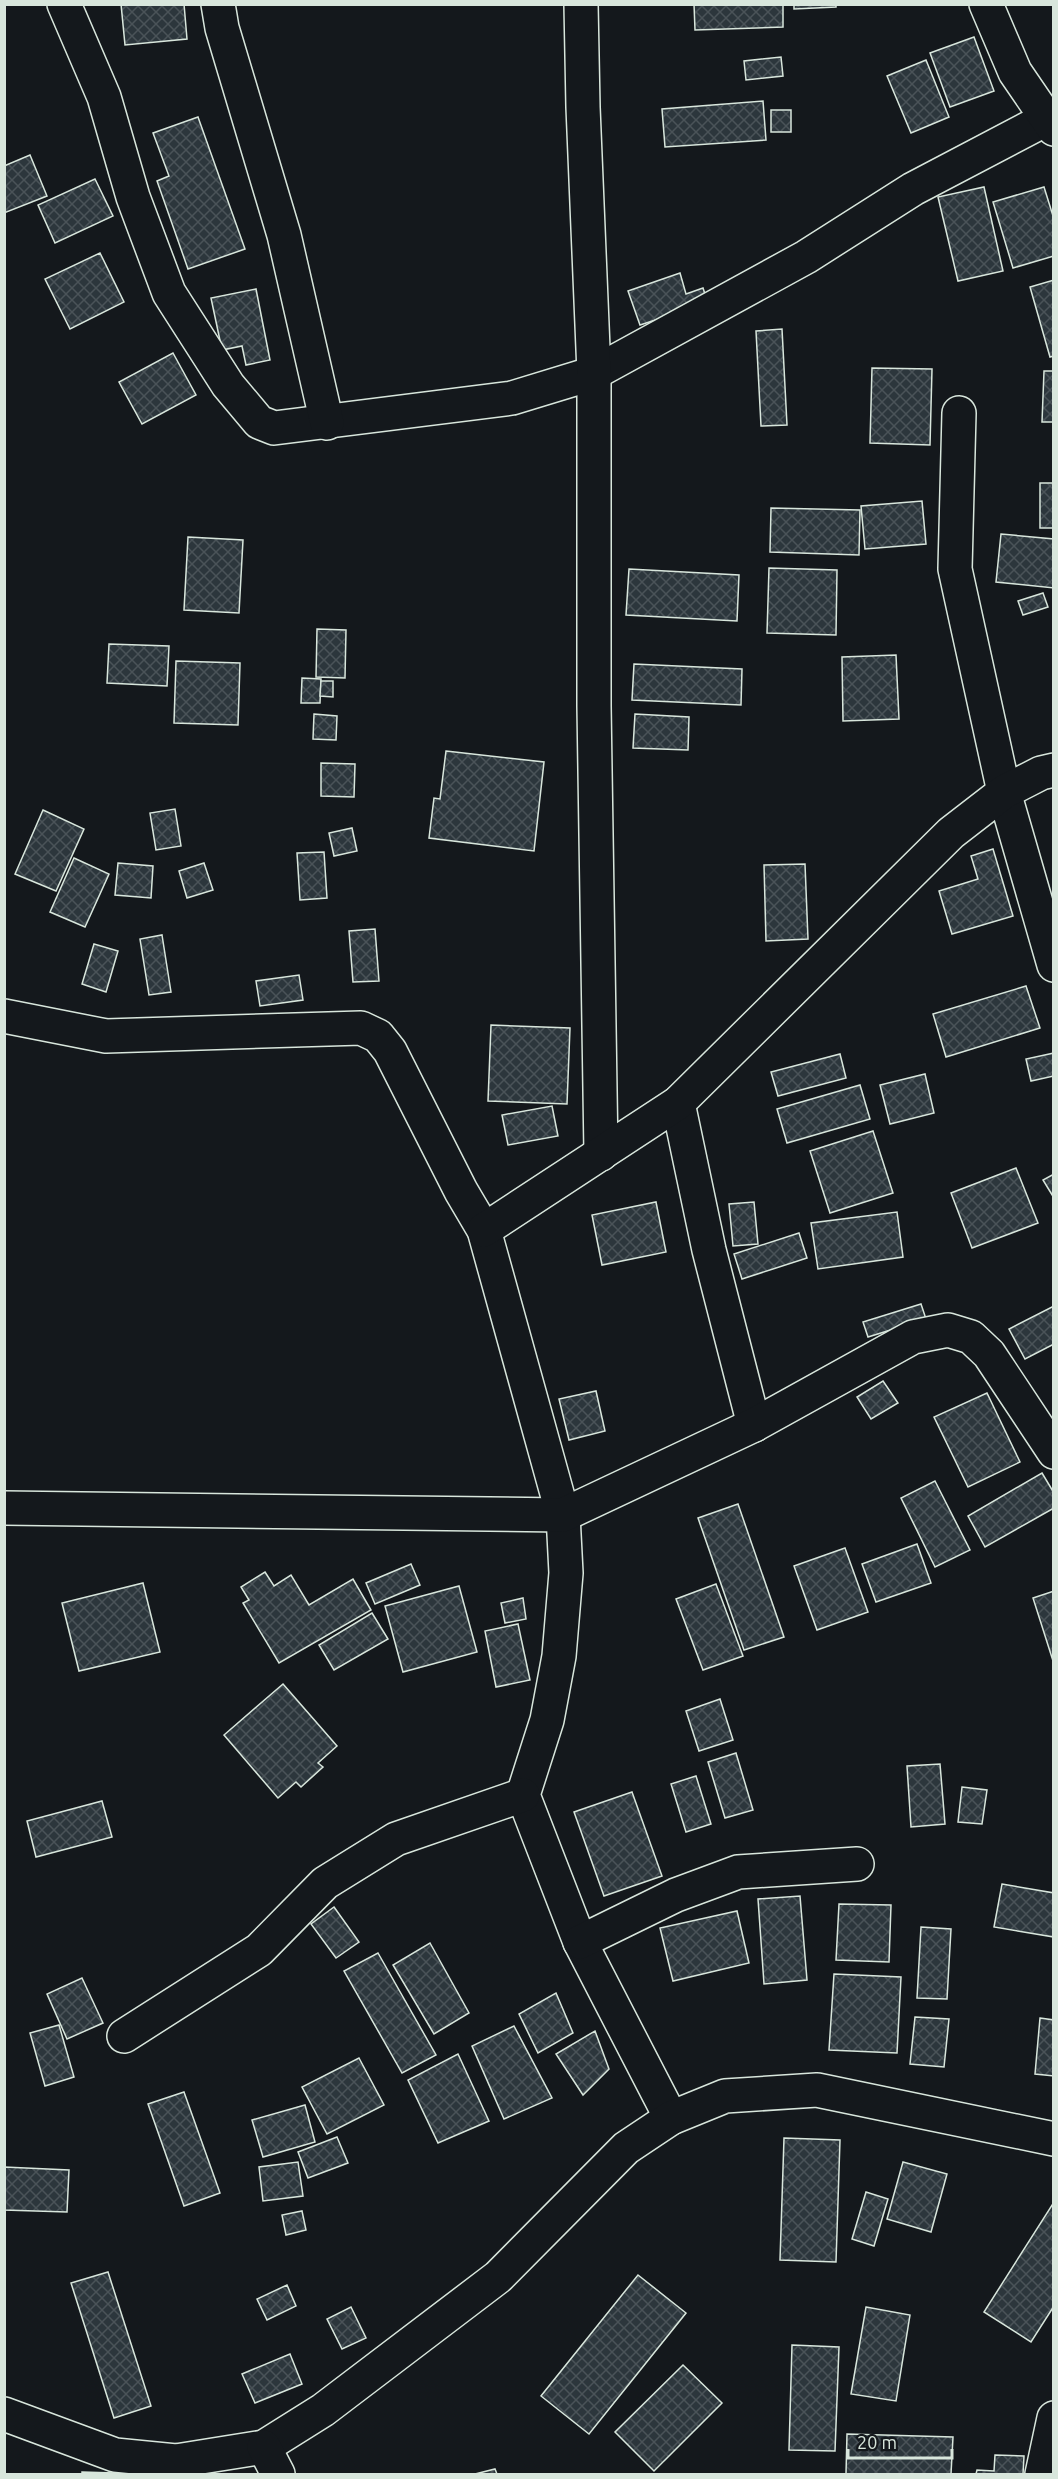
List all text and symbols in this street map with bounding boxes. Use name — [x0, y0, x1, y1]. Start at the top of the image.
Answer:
scale bar — [848, 2422, 952, 2460]
text: 20 m — [857, 2432, 897, 2452]

